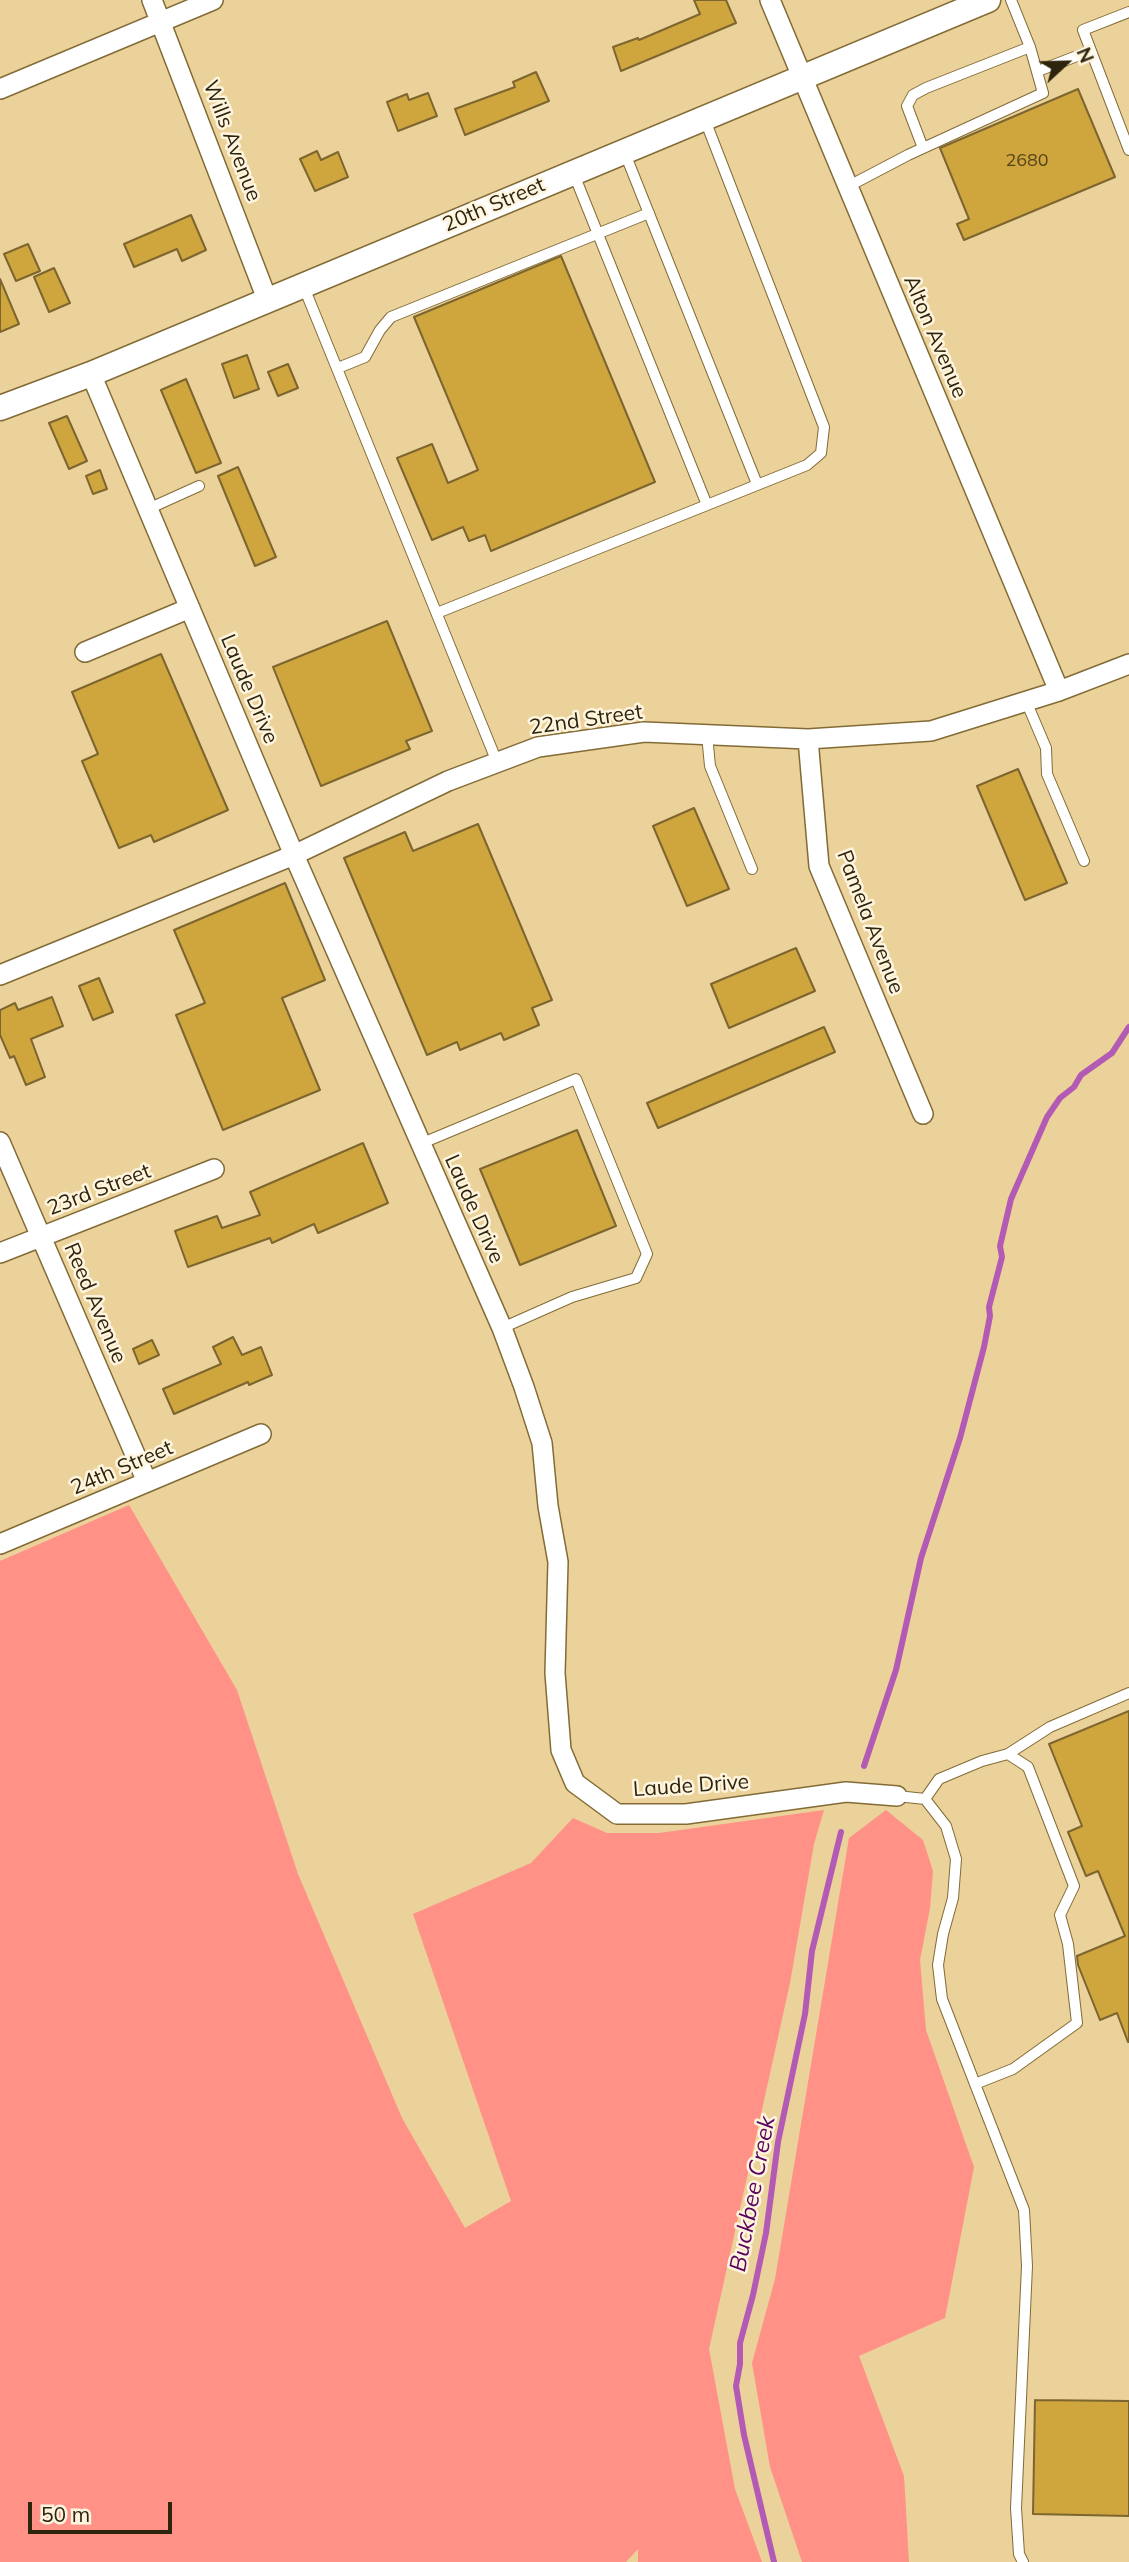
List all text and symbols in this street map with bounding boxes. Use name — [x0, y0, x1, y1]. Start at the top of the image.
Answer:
north arrow — [1031, 28, 1101, 98]
text: N — [1072, 44, 1099, 66]
street label: Wills Avenue — [197, 77, 267, 205]
house number: 2680 — [1005, 150, 1049, 172]
street label: 20th Street — [439, 172, 549, 238]
street label: Alton Avenue — [898, 272, 972, 402]
street label: Laude Drive — [215, 631, 283, 747]
street label: 22nd Street — [528, 700, 644, 740]
street label: Pamela Avenue — [831, 847, 909, 997]
street label: Laude Drive — [439, 1151, 509, 1267]
street label: 23rd Street — [44, 1159, 154, 1221]
street label: Reed Avenue — [58, 1239, 132, 1367]
street label: 24th Street — [67, 1435, 177, 1501]
street label: Laude Drive — [632, 1769, 750, 1803]
water label: Buckbee Creek — [724, 2114, 782, 2274]
scale bar — [32, 2488, 175, 2532]
text: 50 m — [41, 2501, 90, 2527]

